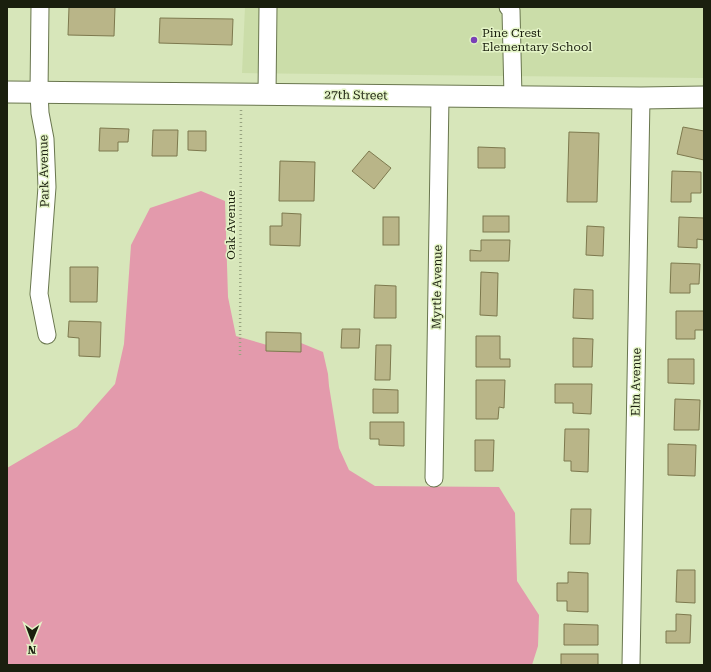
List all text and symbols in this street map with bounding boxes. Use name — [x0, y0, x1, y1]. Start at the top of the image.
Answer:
place label: Pine Crest Elementary School — [482, 26, 592, 54]
marker: Pine Crest Elementary School — [469, 35, 479, 45]
street label: 27th Street — [324, 87, 388, 103]
street label: Park Avenue — [36, 134, 52, 207]
street label: Oak Avenue — [224, 190, 238, 260]
street label: Myrtle Avenue — [429, 244, 445, 329]
street label: Elm Avenue — [628, 347, 644, 416]
north arrow — [12, 620, 52, 660]
text: N — [27, 643, 36, 656]

